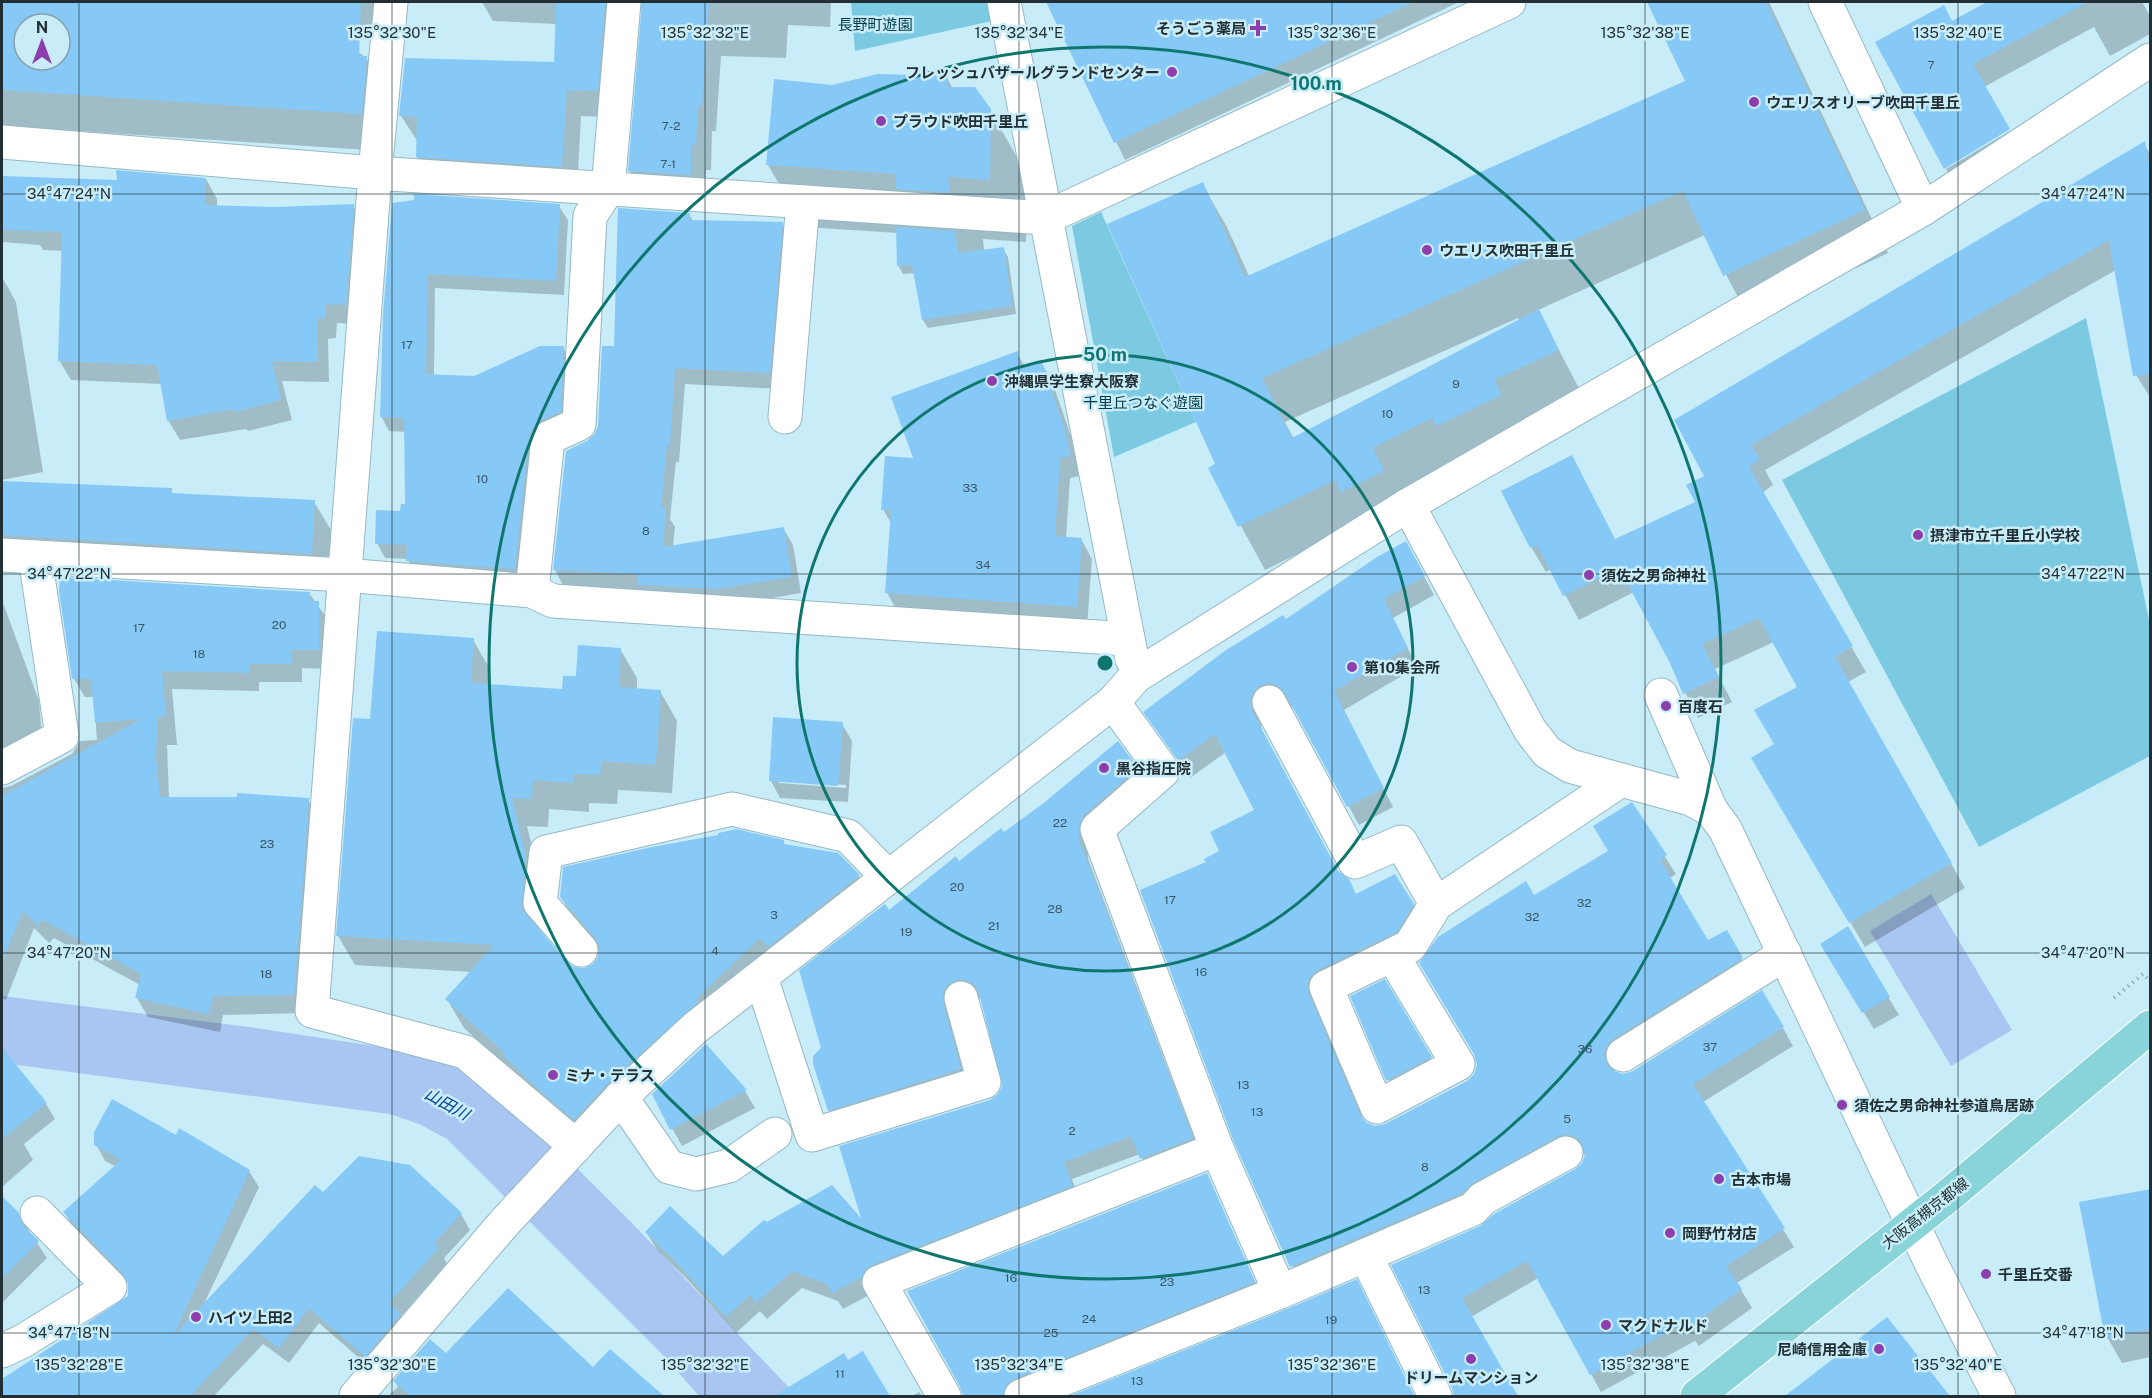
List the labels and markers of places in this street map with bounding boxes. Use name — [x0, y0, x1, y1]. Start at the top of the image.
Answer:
place label: そうごう薬局 — [1156, 20, 1246, 37]
marker: そうごう薬局 — [1251, 21, 1265, 35]
place label: フレッシュバザールグランドセンター — [905, 64, 1160, 81]
marker: フレッシュバザールグランドセンター — [1165, 65, 1179, 79]
place label: ウエリスオリーブ吹田千里丘 — [1766, 94, 1960, 111]
marker: ウエリスオリーブ吹田千里丘 — [1747, 95, 1761, 109]
place label: プラウド吹田千里丘 — [893, 113, 1028, 130]
marker: プラウド吹田千里丘 — [874, 114, 888, 128]
place label: ウエリス吹田千里丘 — [1439, 242, 1574, 259]
marker: ウエリス吹田千里丘 — [1420, 243, 1434, 257]
place label: 沖縄県学生寮大阪寮 — [1004, 373, 1139, 390]
marker: 沖縄県学生寮大阪寮 — [985, 374, 999, 388]
place label: 摂津市立千里丘小学校 — [1930, 527, 2080, 544]
marker: 摂津市立千里丘小学校 — [1911, 528, 1925, 542]
place label: 須佐之男命神社 — [1601, 567, 1706, 584]
marker: 須佐之男命神社 — [1582, 568, 1596, 582]
centre of rings — [1095, 653, 1115, 673]
place label: 第10集会所 — [1364, 659, 1440, 676]
marker: 第10集会所 — [1345, 660, 1359, 674]
place label: 百度石 — [1678, 698, 1723, 715]
marker: 百度石 — [1659, 699, 1673, 713]
place label: 黒谷指圧院 — [1116, 760, 1191, 777]
marker: 黒谷指圧院 — [1097, 761, 1111, 775]
place label: ミナ・テラス — [565, 1067, 655, 1084]
marker: ミナ・テラス — [546, 1068, 560, 1082]
place label: 須佐之男命神社参道鳥居跡 — [1854, 1097, 2034, 1114]
marker: 須佐之男命神社参道鳥居跡 — [1835, 1098, 1849, 1112]
place label: 古本市場 — [1731, 1171, 1791, 1188]
marker: 古本市場 — [1712, 1172, 1726, 1186]
place label: 岡野竹材店 — [1682, 1225, 1757, 1242]
marker: 岡野竹材店 — [1663, 1226, 1677, 1240]
place label: 千里丘交番 — [1998, 1266, 2073, 1283]
marker: 千里丘交番 — [1979, 1267, 1993, 1281]
place label: ハイツ上田2 — [208, 1309, 292, 1326]
marker: ハイツ上田2 — [189, 1310, 203, 1324]
place label: マクドナルド — [1618, 1317, 1708, 1334]
marker: マクドナルド — [1599, 1318, 1613, 1332]
place label: 尼崎信用金庫 — [1777, 1341, 1867, 1358]
marker: 尼崎信用金庫 — [1872, 1342, 1886, 1356]
marker: ドリームマンション — [1464, 1352, 1478, 1366]
place label: ドリームマンション — [1404, 1369, 1538, 1386]

